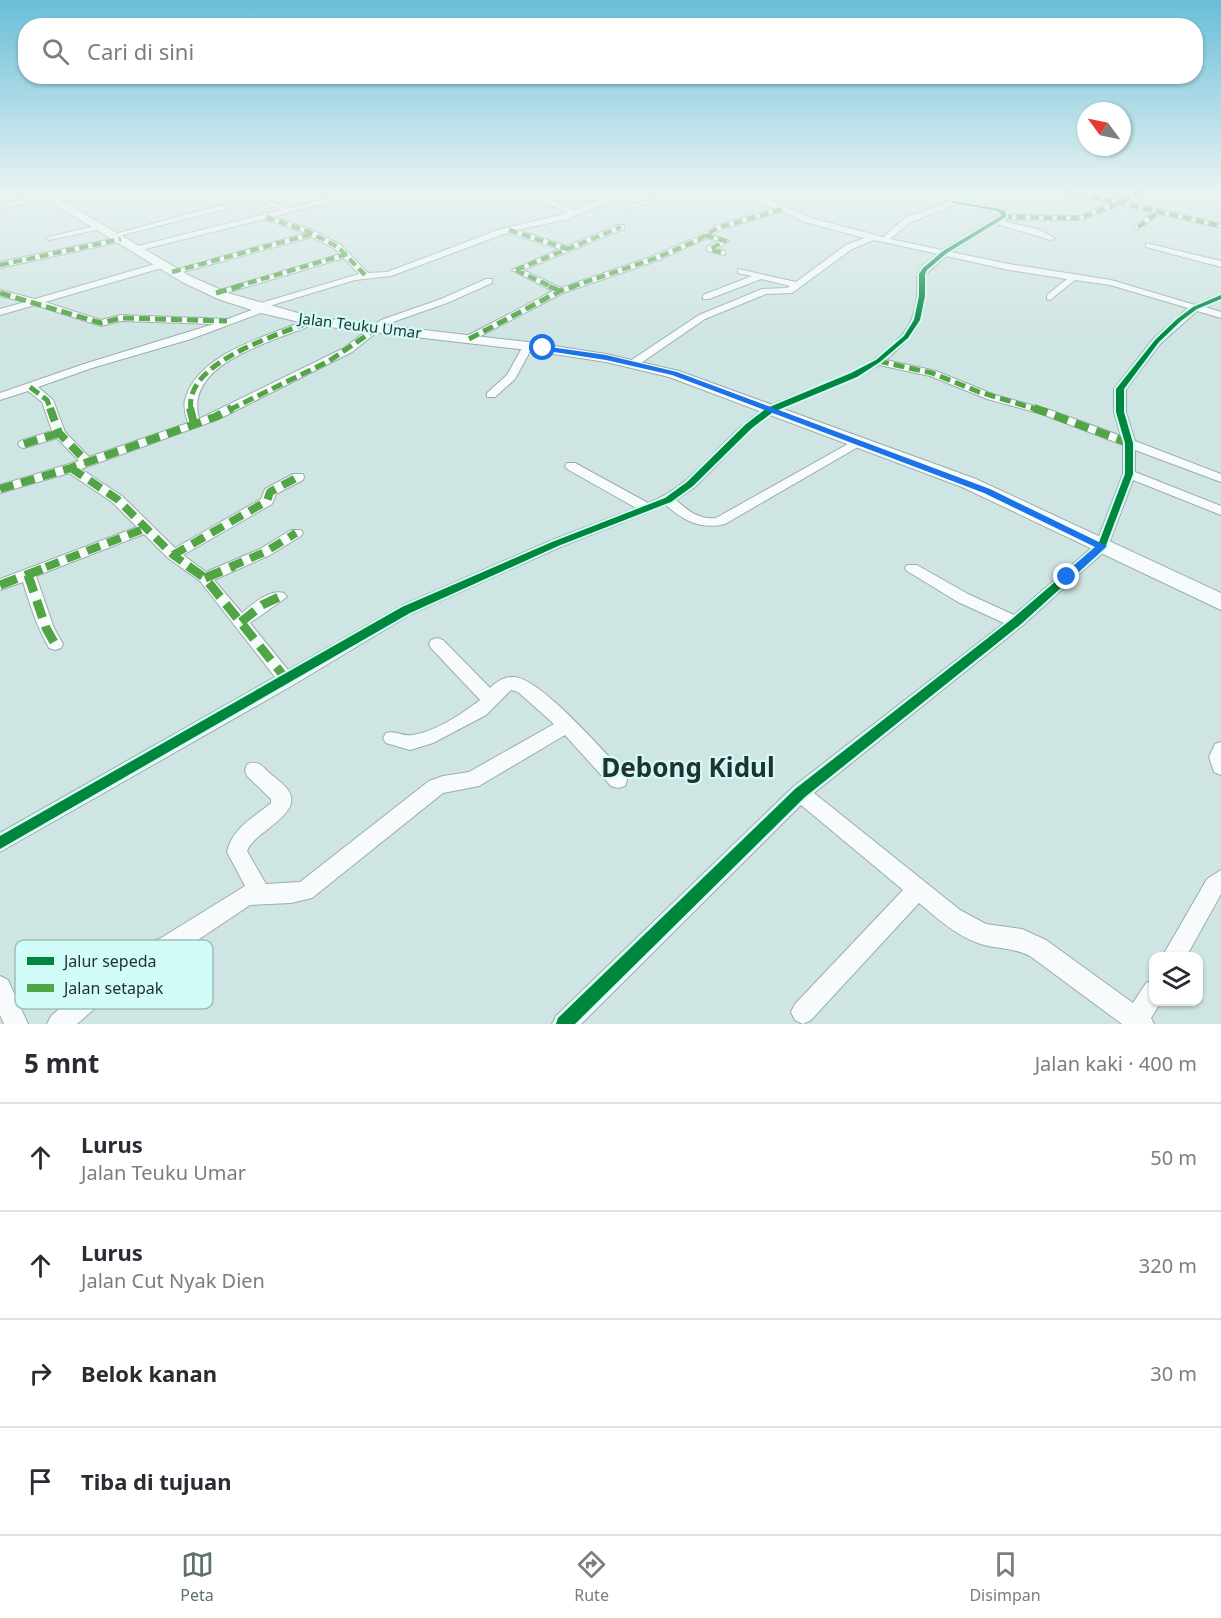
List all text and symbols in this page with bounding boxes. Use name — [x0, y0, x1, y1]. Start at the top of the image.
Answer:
search box — [18, 18, 1203, 84]
icon: search — [39, 35, 72, 68]
text: Cari di sini — [87, 36, 194, 66]
north arrow — [1077, 102, 1131, 156]
street label: Jalan Teuku Umar — [295, 307, 423, 342]
route start — [529, 334, 555, 360]
route end — [1053, 563, 1079, 589]
district label: Debong Kidul — [601, 749, 775, 785]
legend — [15, 940, 213, 1009]
text: Jalur sepeda — [62, 950, 157, 972]
map controls — [1149, 952, 1203, 1006]
button: layers — [1149, 952, 1203, 1006]
text: Jalan setapak — [62, 977, 164, 999]
text: 5 mnt — [24, 1045, 99, 1081]
text: Jalan kaki · 400 m — [1035, 1050, 1197, 1077]
text: Lurus — [81, 1129, 143, 1159]
icon: ahead — [24, 1141, 57, 1174]
text: 50 m — [1150, 1144, 1197, 1171]
text: Jalan Teuku Umar — [81, 1159, 246, 1186]
text: Lurus — [81, 1237, 143, 1267]
icon: ahead — [24, 1249, 57, 1282]
text: 320 m — [1139, 1252, 1197, 1279]
text: Jalan Cut Nyak Dien — [81, 1267, 265, 1294]
icon: right — [24, 1357, 57, 1390]
text: Belok kanan — [81, 1358, 217, 1388]
text: 30 m — [1150, 1360, 1197, 1387]
icon: arrive — [24, 1465, 57, 1498]
text: Tiba di tujuan — [81, 1466, 231, 1496]
tab: Peta — [180, 1548, 214, 1606]
tab: Rute — [574, 1548, 609, 1606]
tab: Disimpan — [969, 1548, 1041, 1606]

